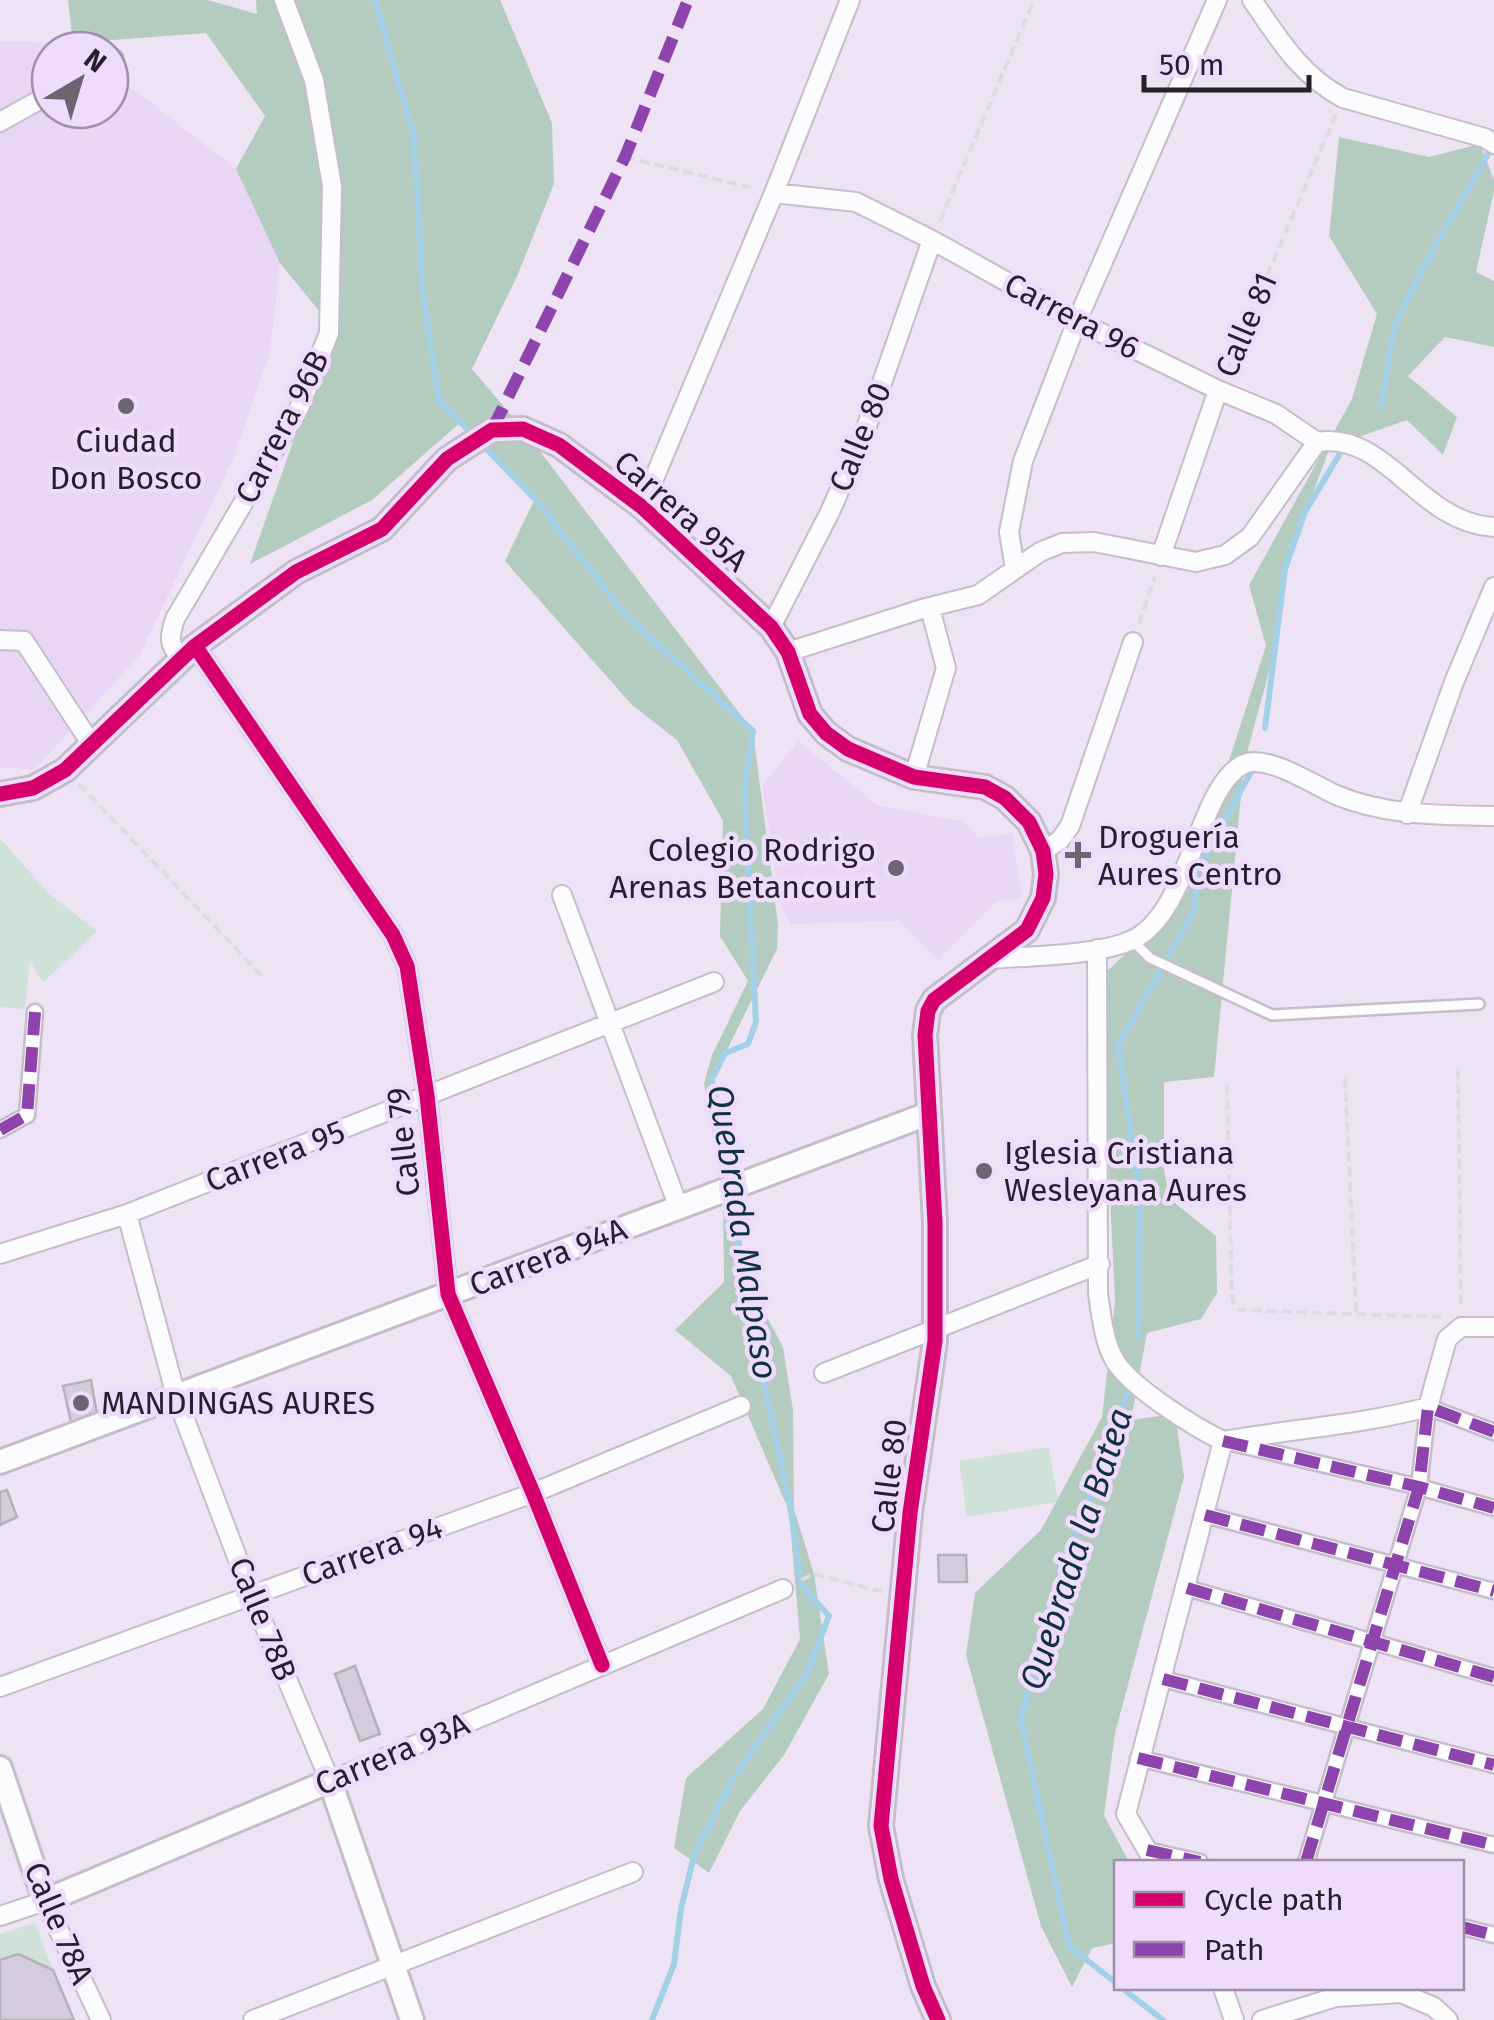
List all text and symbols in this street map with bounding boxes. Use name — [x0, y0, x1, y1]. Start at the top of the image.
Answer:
north arrow — [30, 30, 130, 130]
scale bar — [1144, 30, 1309, 92]
text: N — [78, 42, 113, 79]
text: 50 m — [1159, 47, 1224, 83]
street label: Carrera 96 — [998, 265, 1146, 367]
street label: Calle 81 — [1207, 267, 1285, 383]
street label: Carrera 96B — [227, 344, 337, 510]
street label: Calle 80 — [821, 377, 899, 497]
marker: Ciudad Don Bosco — [115, 395, 137, 417]
place label: Ciudad Don Bosco — [50, 422, 202, 497]
street label: Carrera 95A — [606, 443, 756, 580]
place label: Droguería Aures Centro — [1098, 818, 1282, 893]
place label: Colegio Rodrigo Arenas Betancourt — [609, 831, 876, 906]
marker: Droguería Aures Centro — [1067, 844, 1089, 866]
marker: Colegio Rodrigo Arenas Betancourt — [885, 857, 907, 879]
water label: Quebrada Malpaso — [699, 1082, 787, 1382]
street label: Calle 79 — [378, 1085, 428, 1199]
street label: Carrera 95 — [200, 1112, 350, 1200]
place label: Iglesia Cristiana Wesleyana Aures — [1004, 1134, 1247, 1209]
marker: Iglesia Cristiana Wesleyana Aures — [973, 1160, 995, 1182]
street label: Carrera 94A — [464, 1209, 633, 1304]
place label: MANDINGAS AURES — [101, 1384, 375, 1422]
marker: MANDINGAS AURES — [70, 1392, 92, 1414]
water label: Quebrada la Batea — [1011, 1403, 1141, 1695]
street label: Calle 80 — [863, 1417, 915, 1535]
street label: Carrera 94 — [297, 1508, 447, 1594]
street label: Calle 78B — [221, 1552, 305, 1686]
street label: Carrera 93A — [309, 1704, 475, 1803]
street label: Calle 78A — [16, 1856, 102, 1990]
legend — [1114, 1860, 1464, 1990]
text: Cycle path — [1204, 1882, 1343, 1918]
text: Path — [1204, 1932, 1265, 1968]

